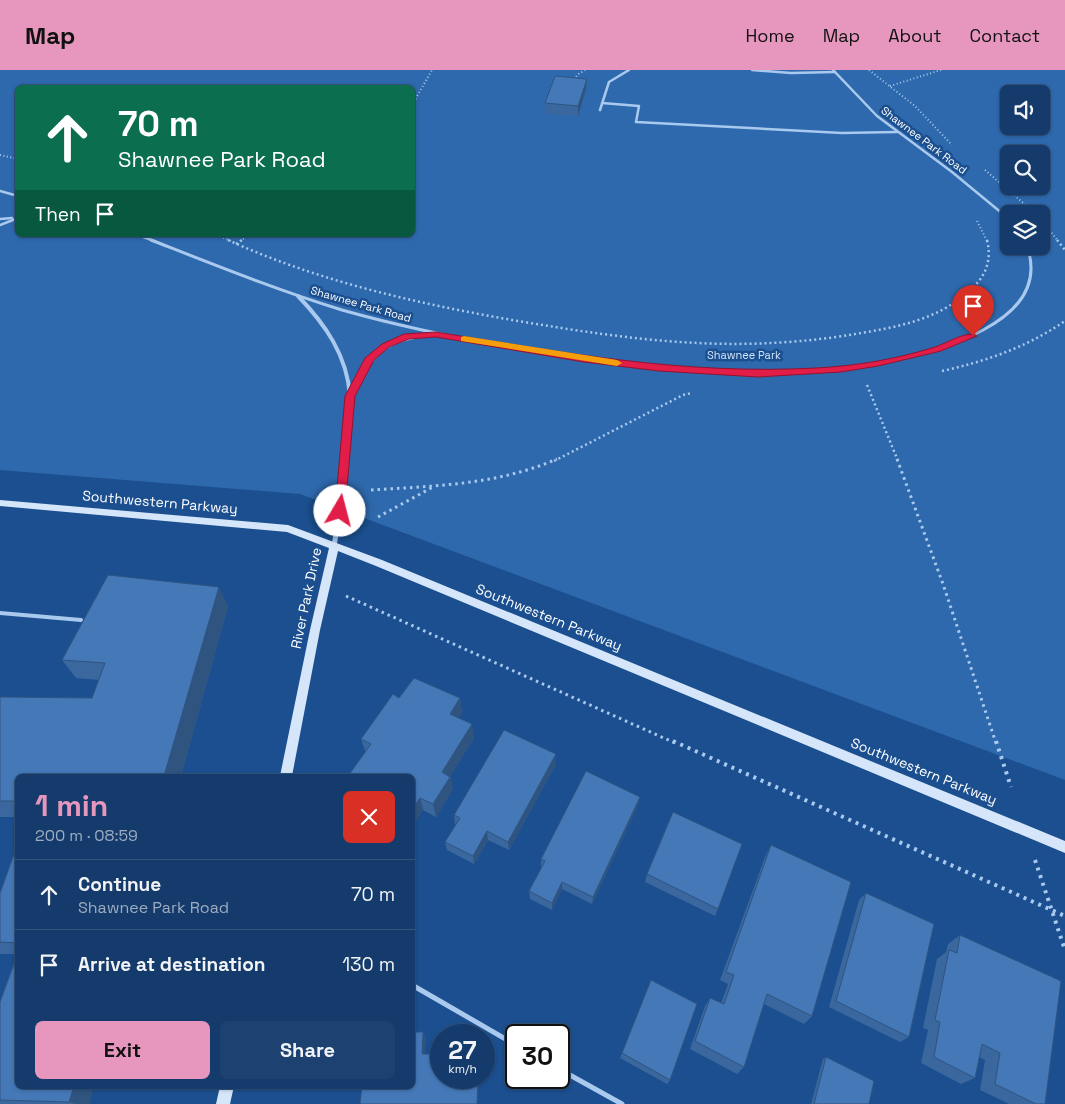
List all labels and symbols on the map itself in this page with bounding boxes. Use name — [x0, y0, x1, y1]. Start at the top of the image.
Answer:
street label: Shawnee Park Road — [878, 103, 970, 177]
street label: Shawnee Park Road — [309, 283, 413, 325]
pin — [952, 285, 994, 336]
park label: Shawnee Park — [707, 348, 781, 362]
position arrow — [313, 484, 365, 536]
street label: Southwestern Parkway — [82, 486, 238, 518]
street label: River Park Drive — [286, 546, 326, 650]
street label: Southwestern Parkway — [473, 579, 625, 655]
street label: Southwestern Parkway — [848, 733, 1000, 809]
speed limit sign: 30 — [505, 1024, 570, 1089]

